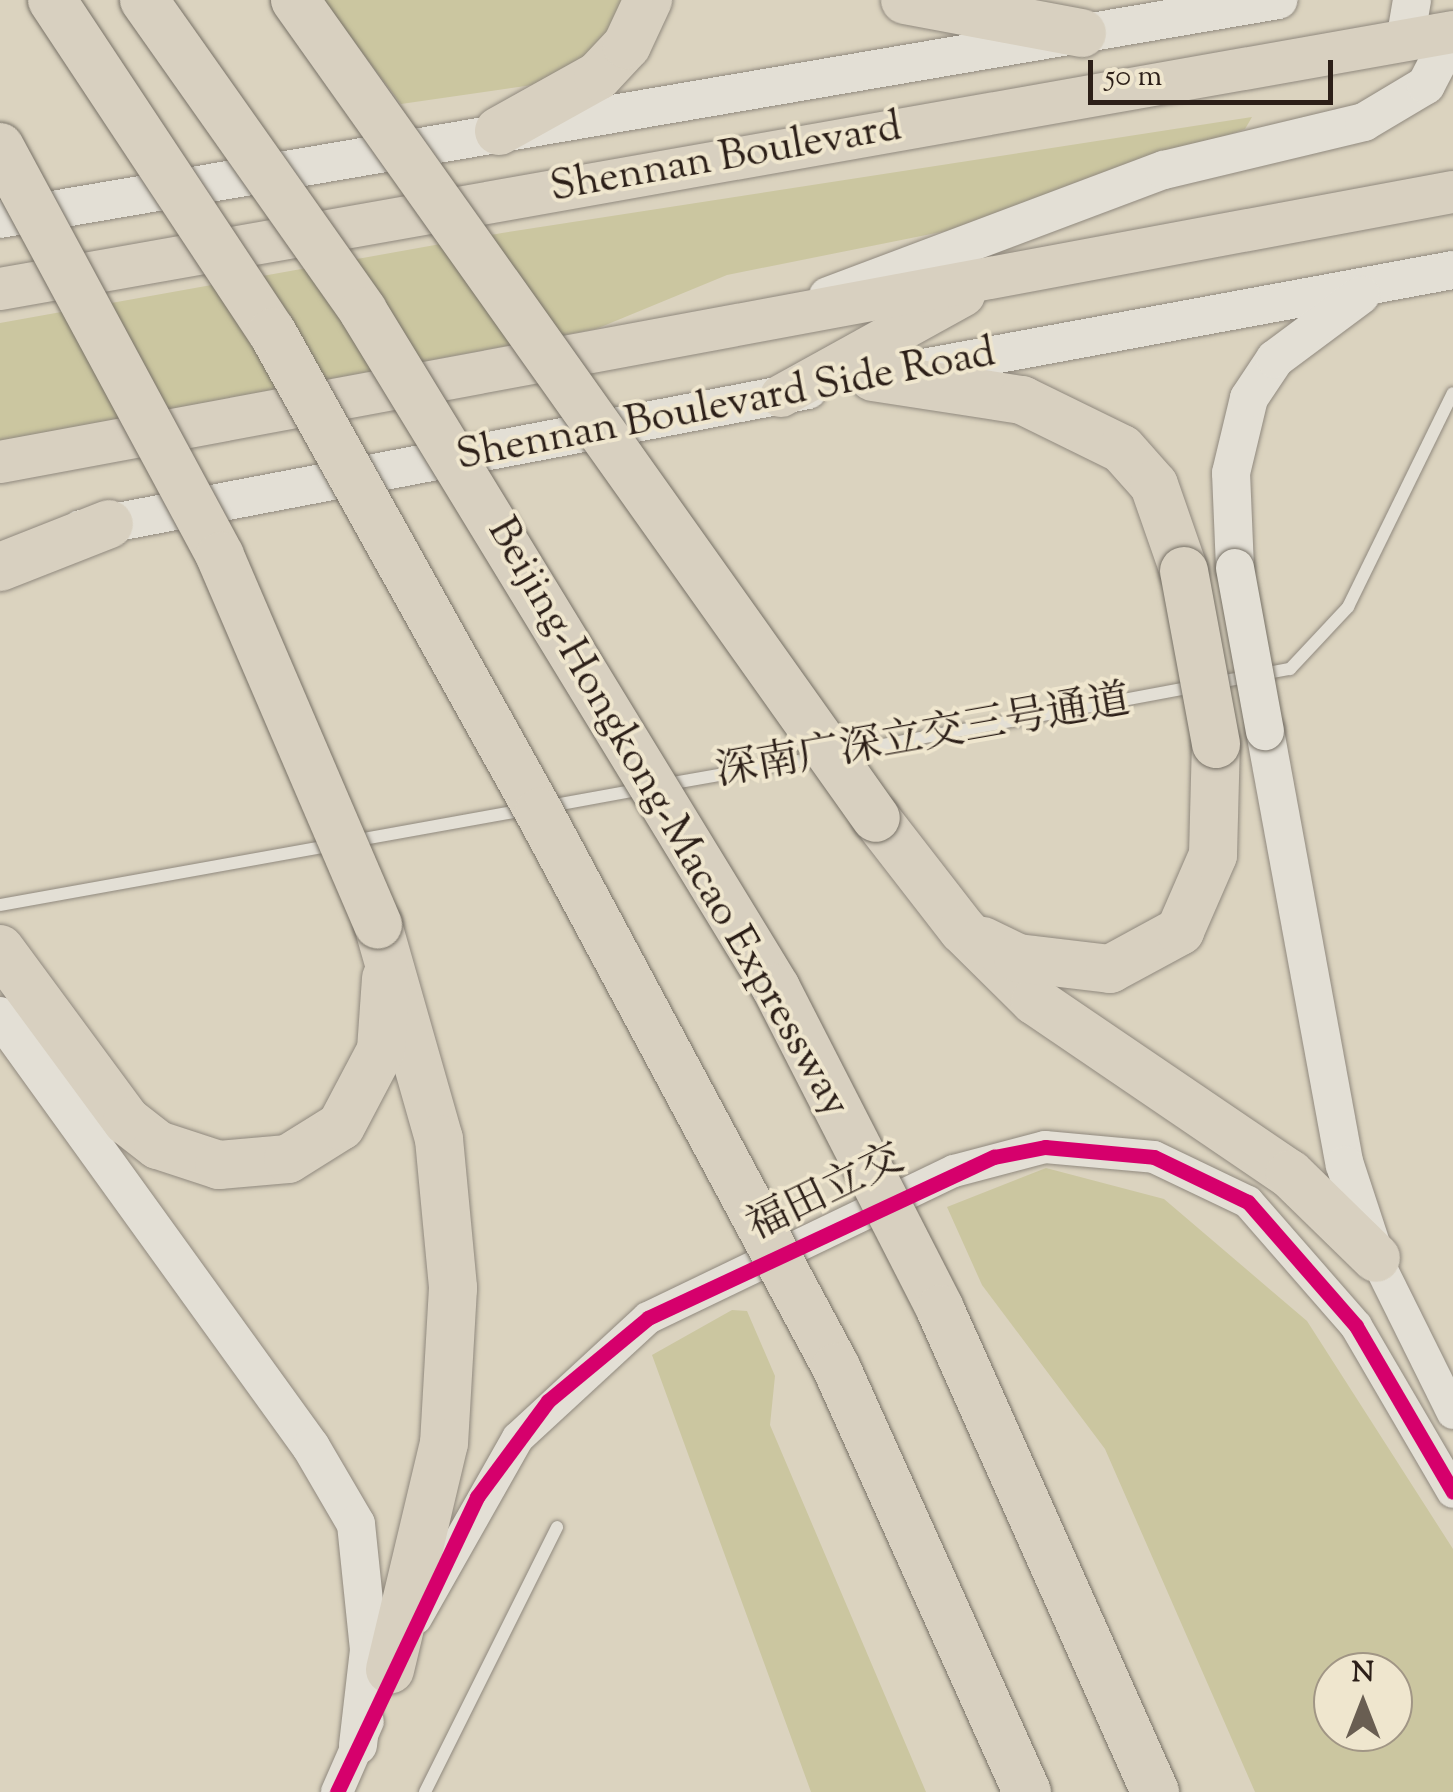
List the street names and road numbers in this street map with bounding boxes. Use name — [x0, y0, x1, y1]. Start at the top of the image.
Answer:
street label: Shennan Boulevard — [546, 103, 906, 215]
street label: Shennan Boulevard Side Road — [452, 329, 1000, 483]
street label: Beijing-Hongkong-Macao Expressway — [474, 510, 860, 1126]
street label: 深南广深立交三号通道 — [712, 677, 1134, 799]
street label: 福田立交 — [739, 1135, 913, 1253]

